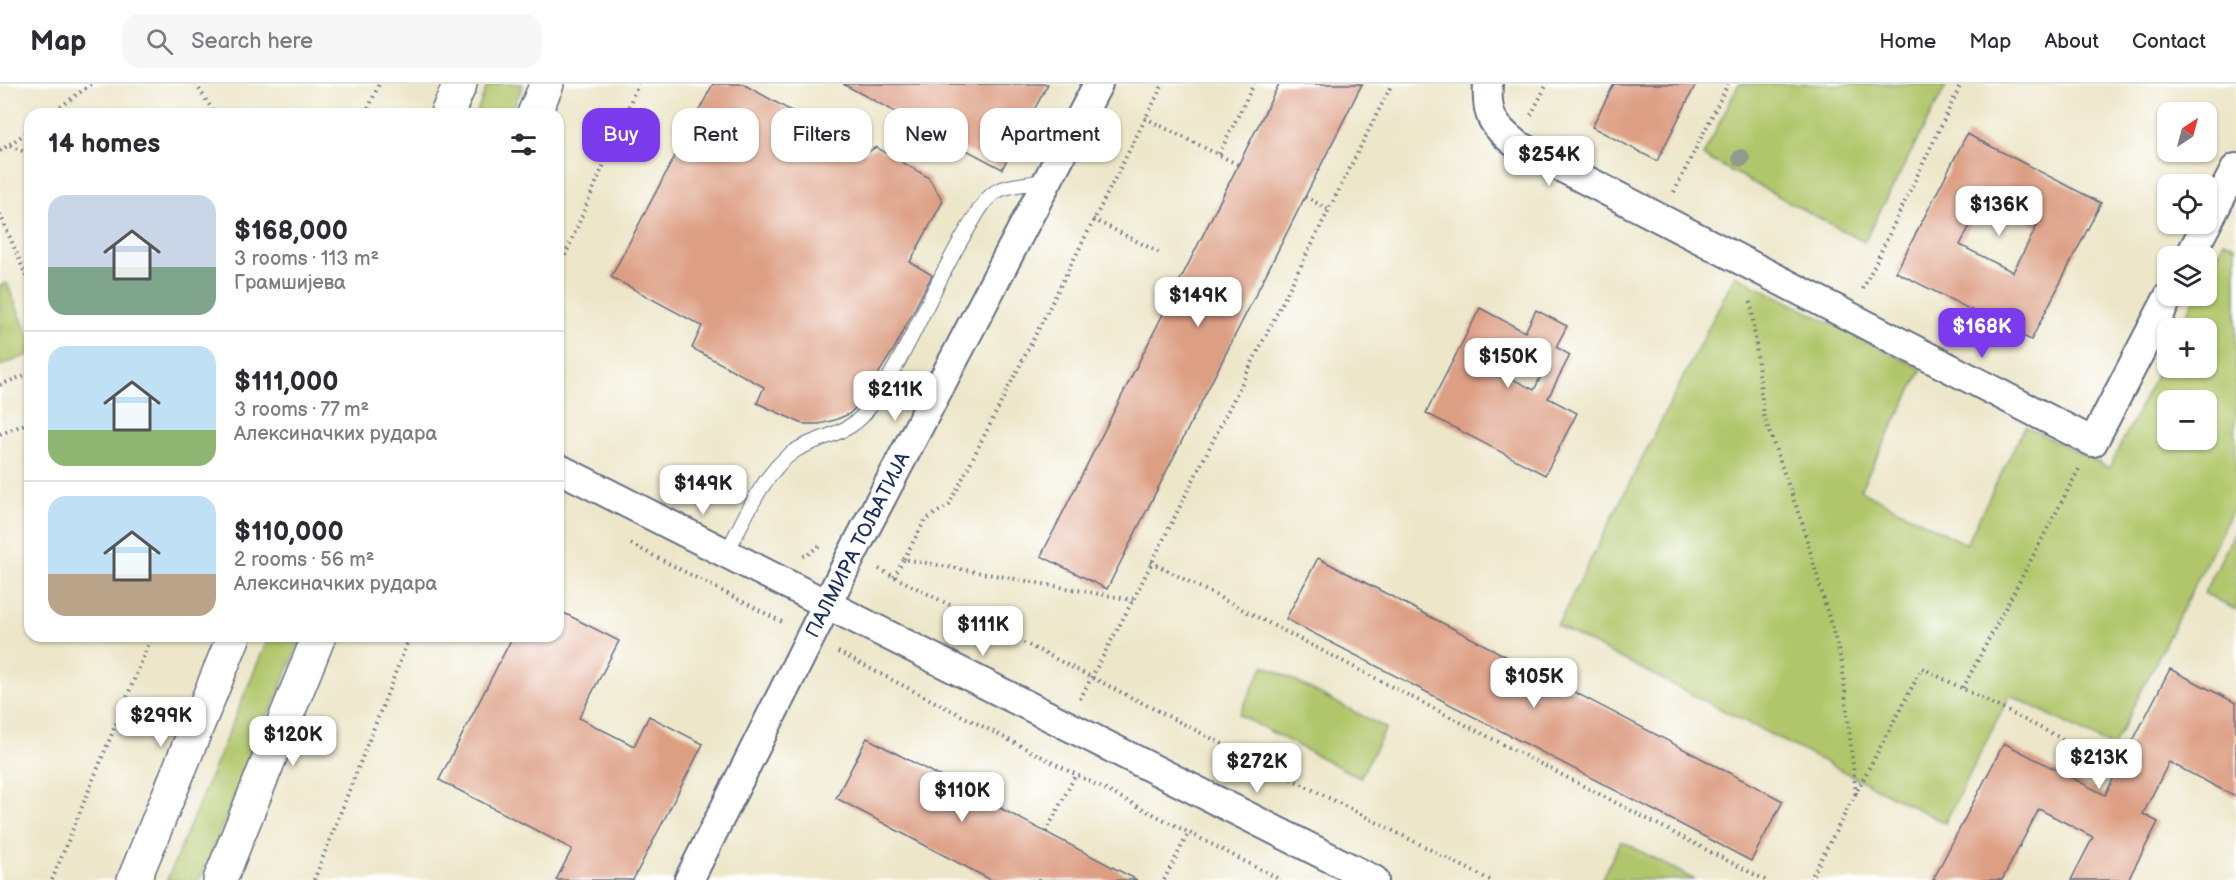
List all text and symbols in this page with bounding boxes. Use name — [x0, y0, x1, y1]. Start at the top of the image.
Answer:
search box — [122, 14, 542, 68]
text: Map — [30, 25, 86, 58]
icon: search — [143, 25, 176, 58]
text: Search here — [191, 28, 313, 55]
text: Home — [1879, 29, 1936, 54]
text: Map — [1969, 29, 2011, 54]
text: About — [2044, 29, 2099, 54]
text: Contact — [2132, 29, 2206, 54]
north arrow — [2157, 102, 2217, 162]
map controls — [2157, 102, 2217, 450]
chip: Buy — [582, 108, 660, 162]
chip: Rent — [672, 108, 759, 162]
chip: Filters — [771, 108, 872, 162]
chip: New — [884, 108, 968, 162]
chip: Apartment — [980, 108, 1121, 162]
icon: filters — [507, 128, 540, 161]
text: 14 homes — [48, 129, 160, 160]
pin: $254K — [1507, 136, 1591, 187]
text: $254K — [1518, 143, 1580, 167]
button: locate — [2157, 174, 2217, 234]
pin: $136K — [1957, 186, 2041, 237]
text: $136K — [1970, 193, 2029, 217]
text: $168,000 — [234, 216, 348, 247]
icon: home — [96, 219, 168, 291]
button: layers — [2157, 246, 2217, 306]
text: 3 rooms · 113 m² — [234, 247, 379, 271]
text: Грамшијева — [234, 271, 346, 295]
pin: $149K — [1156, 277, 1240, 328]
text: $149K — [1169, 284, 1227, 308]
pin: $168K — [1940, 308, 2024, 359]
text: $168K — [1952, 315, 2012, 339]
button: + — [2157, 318, 2217, 378]
pin: $150K — [1466, 338, 1550, 389]
text: $150K — [1478, 345, 1538, 369]
text: $111,000 — [234, 367, 338, 398]
icon: home — [96, 370, 168, 442]
pin: $211K — [853, 371, 937, 422]
text: $211K — [867, 378, 923, 402]
button: − — [2157, 390, 2217, 450]
text: 3 rooms · 77 m² — [234, 398, 369, 422]
text: Алексиначких рудара — [234, 422, 437, 446]
street label: ПАЛМИРА ТОЉАТИЈА — [801, 447, 916, 642]
pin: $149K — [661, 465, 745, 516]
text: $149K — [674, 472, 732, 496]
text: $110,000 — [234, 517, 344, 548]
icon: home — [96, 520, 168, 592]
text: 2 rooms · 56 m² — [234, 548, 374, 572]
text: Алексиначких рудара — [234, 572, 437, 596]
pin: $111K — [941, 606, 1025, 657]
text: $111K — [957, 613, 1009, 637]
pin: $105K — [1492, 658, 1576, 709]
text: $105K — [1504, 665, 1564, 689]
pin: $299K — [119, 697, 203, 748]
text: $299K — [130, 704, 192, 728]
pin: $120K — [251, 716, 335, 767]
text: $120K — [263, 723, 323, 747]
pin: $213K — [2057, 739, 2141, 790]
pin: $272K — [1215, 743, 1299, 794]
text: $213K — [2070, 746, 2128, 770]
text: $272K — [1226, 750, 1288, 774]
pin: $110K — [920, 772, 1004, 823]
text: $110K — [934, 779, 990, 803]

